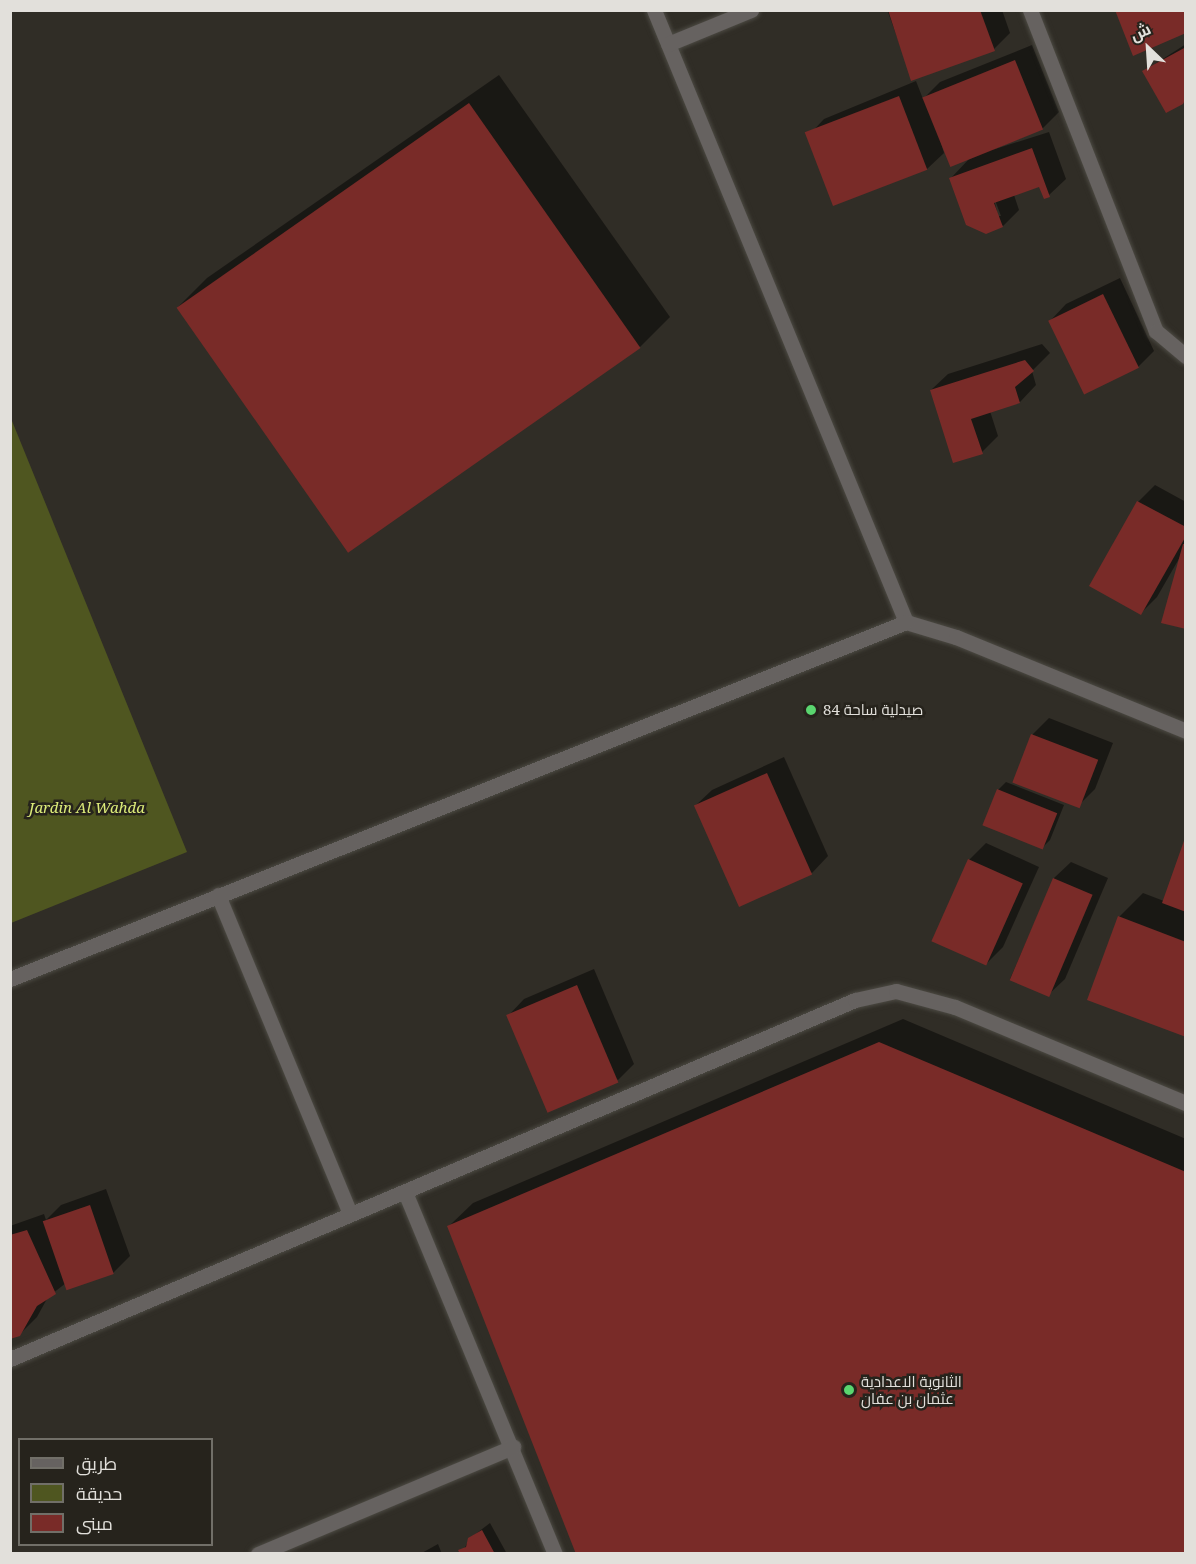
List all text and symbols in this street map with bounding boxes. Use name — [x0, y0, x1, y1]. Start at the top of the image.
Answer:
text: ش — [1126, 17, 1154, 46]
north arrow — [1118, 18, 1178, 78]
place label: صيدلية ساحة 84 — [823, 701, 923, 719]
marker: صيدلية ساحة 84 — [804, 703, 818, 717]
park label: Jardin Al Wahda — [29, 799, 145, 817]
place label: الثانوية الاعدادية عثمان بن عفان — [861, 1372, 962, 1407]
marker: الثانوية الاعدادية عثمان بن عفان — [842, 1383, 856, 1397]
legend — [18, 1438, 213, 1546]
text: طريق — [76, 1451, 117, 1475]
text: حديقة — [76, 1481, 122, 1505]
text: مبنى — [76, 1511, 113, 1535]

